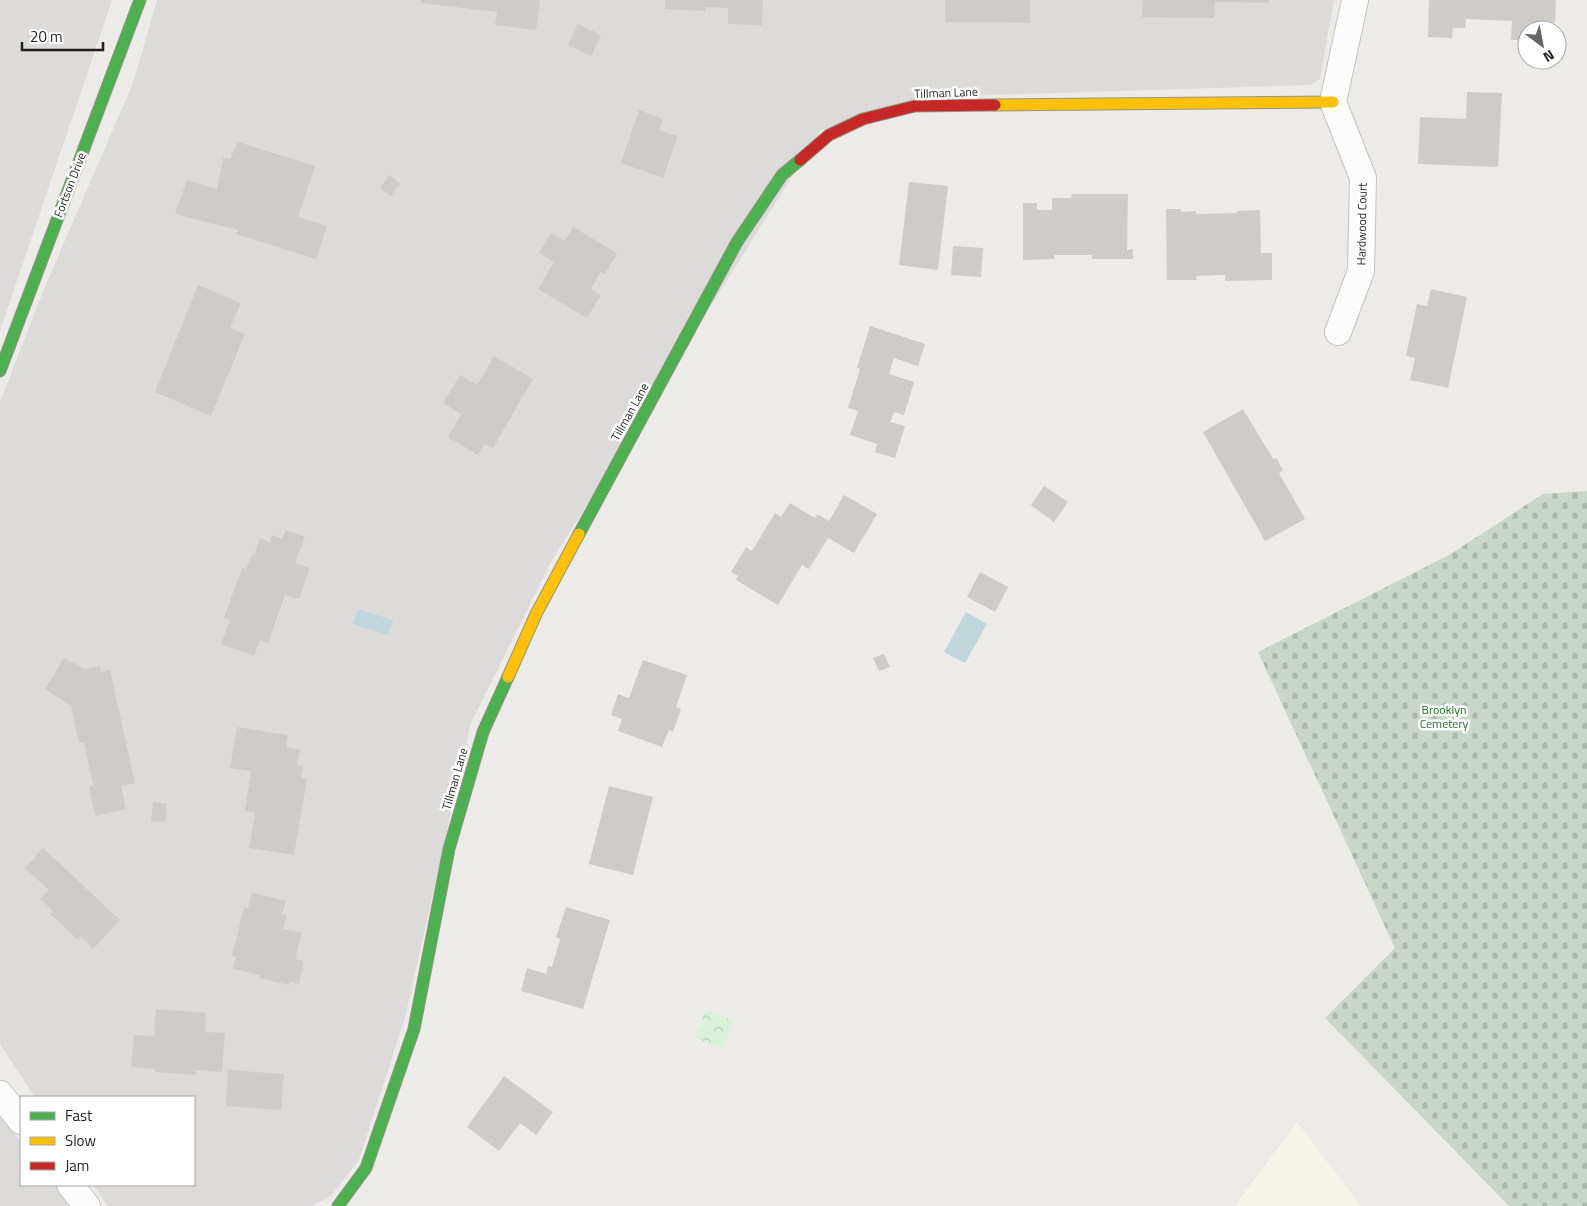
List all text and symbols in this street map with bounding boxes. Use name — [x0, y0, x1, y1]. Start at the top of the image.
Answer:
scale bar — [22, 20, 104, 52]
north arrow — [1517, 20, 1567, 70]
text: 20 m — [30, 25, 63, 48]
text: N — [1539, 45, 1559, 68]
street label: Tillman Lane — [914, 82, 978, 103]
street label: Fortson Drive — [48, 150, 91, 220]
street label: Hardwood Court — [1351, 182, 1372, 265]
street label: Tillman Lane — [606, 379, 653, 444]
park label: Brooklyn Cemetery — [1420, 700, 1469, 733]
street label: Tillman Lane — [437, 746, 472, 812]
legend — [20, 1096, 195, 1186]
text: Fast — [65, 1104, 93, 1127]
text: Slow — [65, 1129, 96, 1152]
text: Jam — [65, 1154, 89, 1177]

